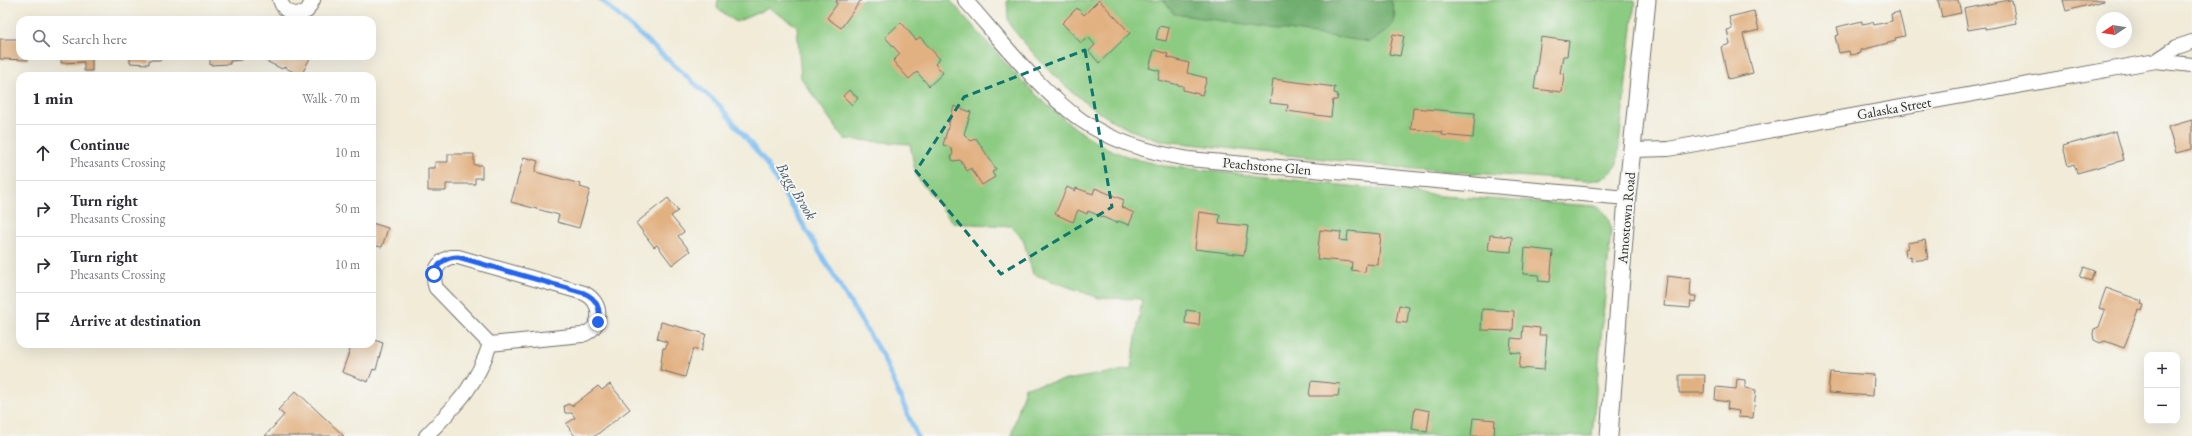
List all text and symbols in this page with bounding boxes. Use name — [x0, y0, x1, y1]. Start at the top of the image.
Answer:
north arrow — [2096, 12, 2132, 48]
search box — [16, 16, 376, 60]
icon: search — [30, 27, 52, 49]
text: Search here — [62, 29, 127, 48]
text: 1 min — [32, 87, 73, 109]
text: Walk · 70 m — [302, 90, 360, 107]
street label: Galaska Street — [1856, 93, 1933, 123]
text: Continue — [70, 135, 130, 154]
icon: ahead — [32, 142, 54, 164]
text: 10 m — [335, 144, 360, 161]
street label: Peachstone Glen — [1222, 153, 1313, 179]
text: Pheasants Crossing — [70, 154, 165, 171]
water label: Bagg Brook — [772, 158, 822, 223]
street label: Amostown Road — [1613, 170, 1639, 266]
text: Turn right — [70, 191, 138, 210]
icon: right — [32, 198, 54, 220]
text: 50 m — [335, 200, 360, 217]
text: Pheasants Crossing — [70, 210, 165, 227]
text: Turn right — [70, 247, 138, 266]
icon: right — [32, 254, 54, 276]
text: 10 m — [335, 256, 360, 273]
route start — [425, 265, 443, 283]
text: Pheasants Crossing — [70, 266, 165, 283]
icon: arrive — [32, 310, 54, 332]
text: Arrive at destination — [70, 311, 201, 330]
route end — [589, 313, 607, 331]
map controls — [2144, 352, 2180, 424]
button: + — [2144, 352, 2180, 388]
button: − — [2144, 388, 2180, 424]

